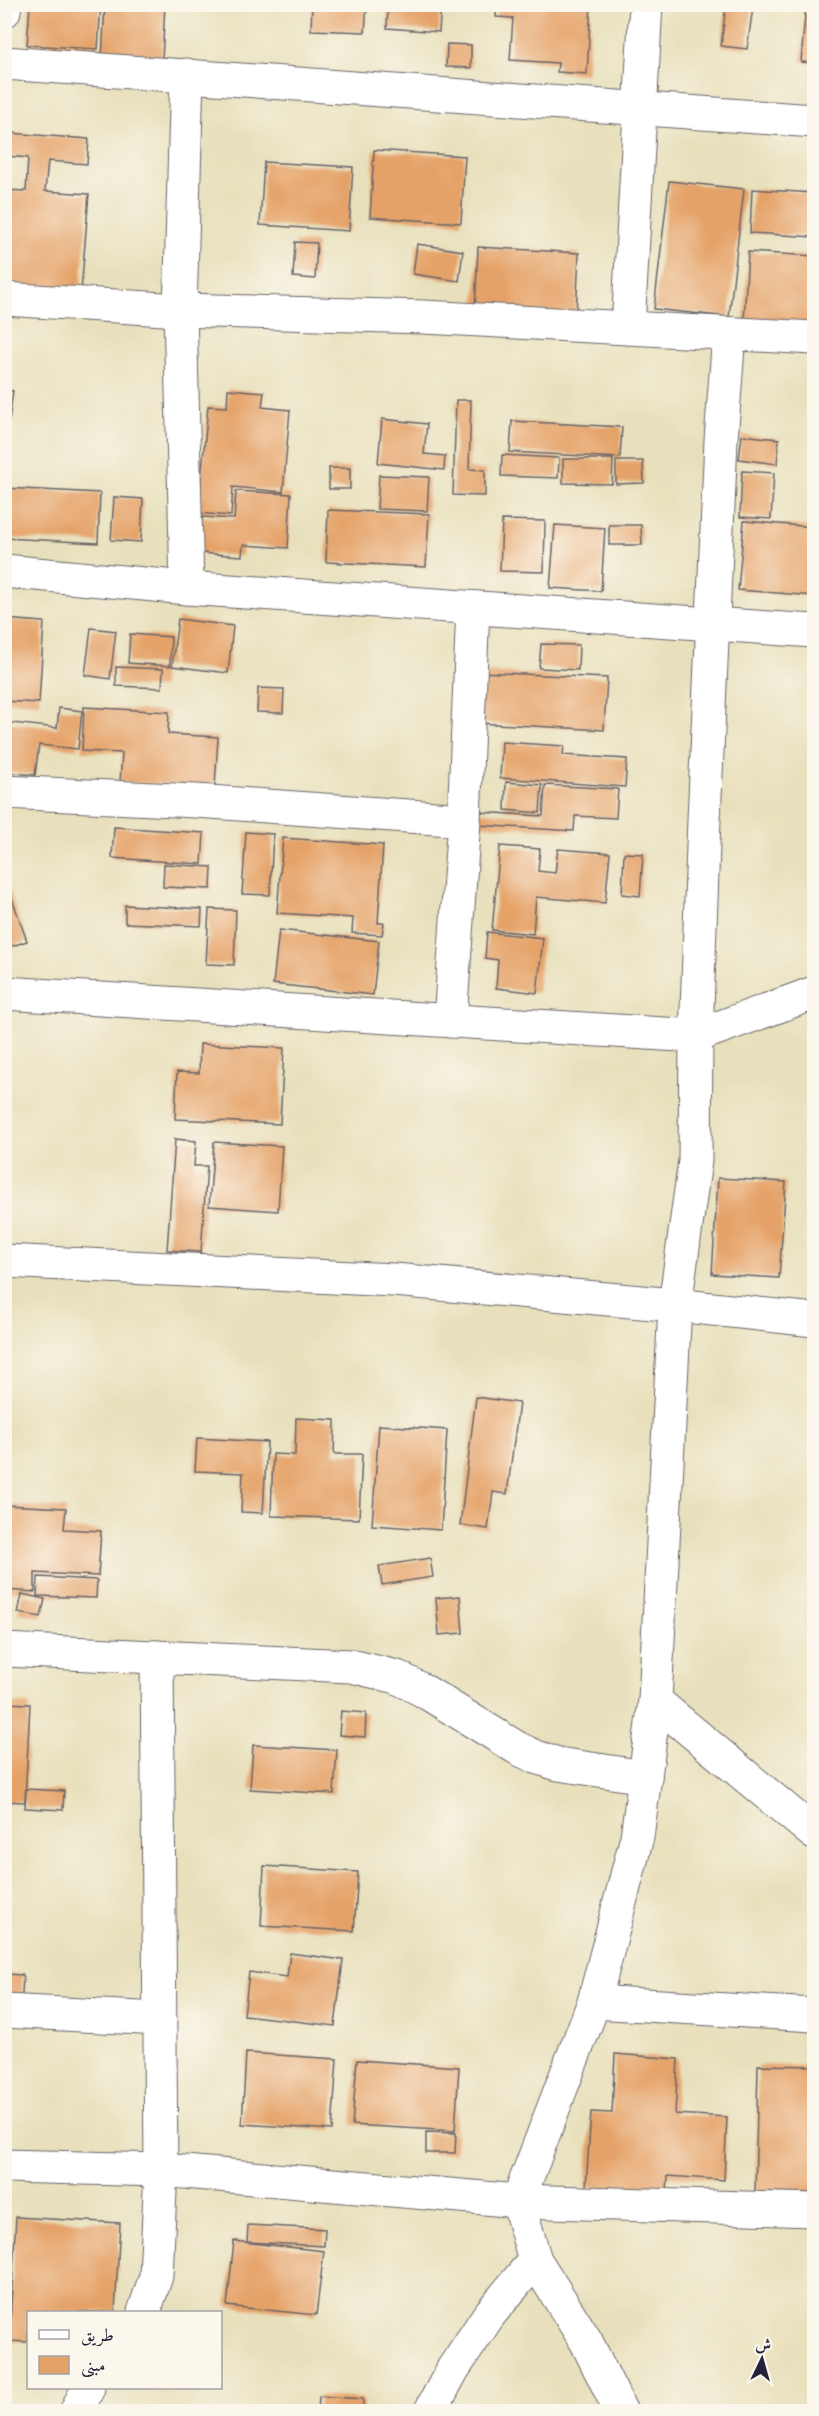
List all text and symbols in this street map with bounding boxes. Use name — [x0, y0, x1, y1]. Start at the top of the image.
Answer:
legend — [27, 2311, 222, 2389]
text: طريق — [81, 2321, 114, 2348]
north arrow — [732, 2329, 792, 2389]
text: ش — [754, 2331, 772, 2357]
text: مبنى — [81, 2351, 106, 2378]

